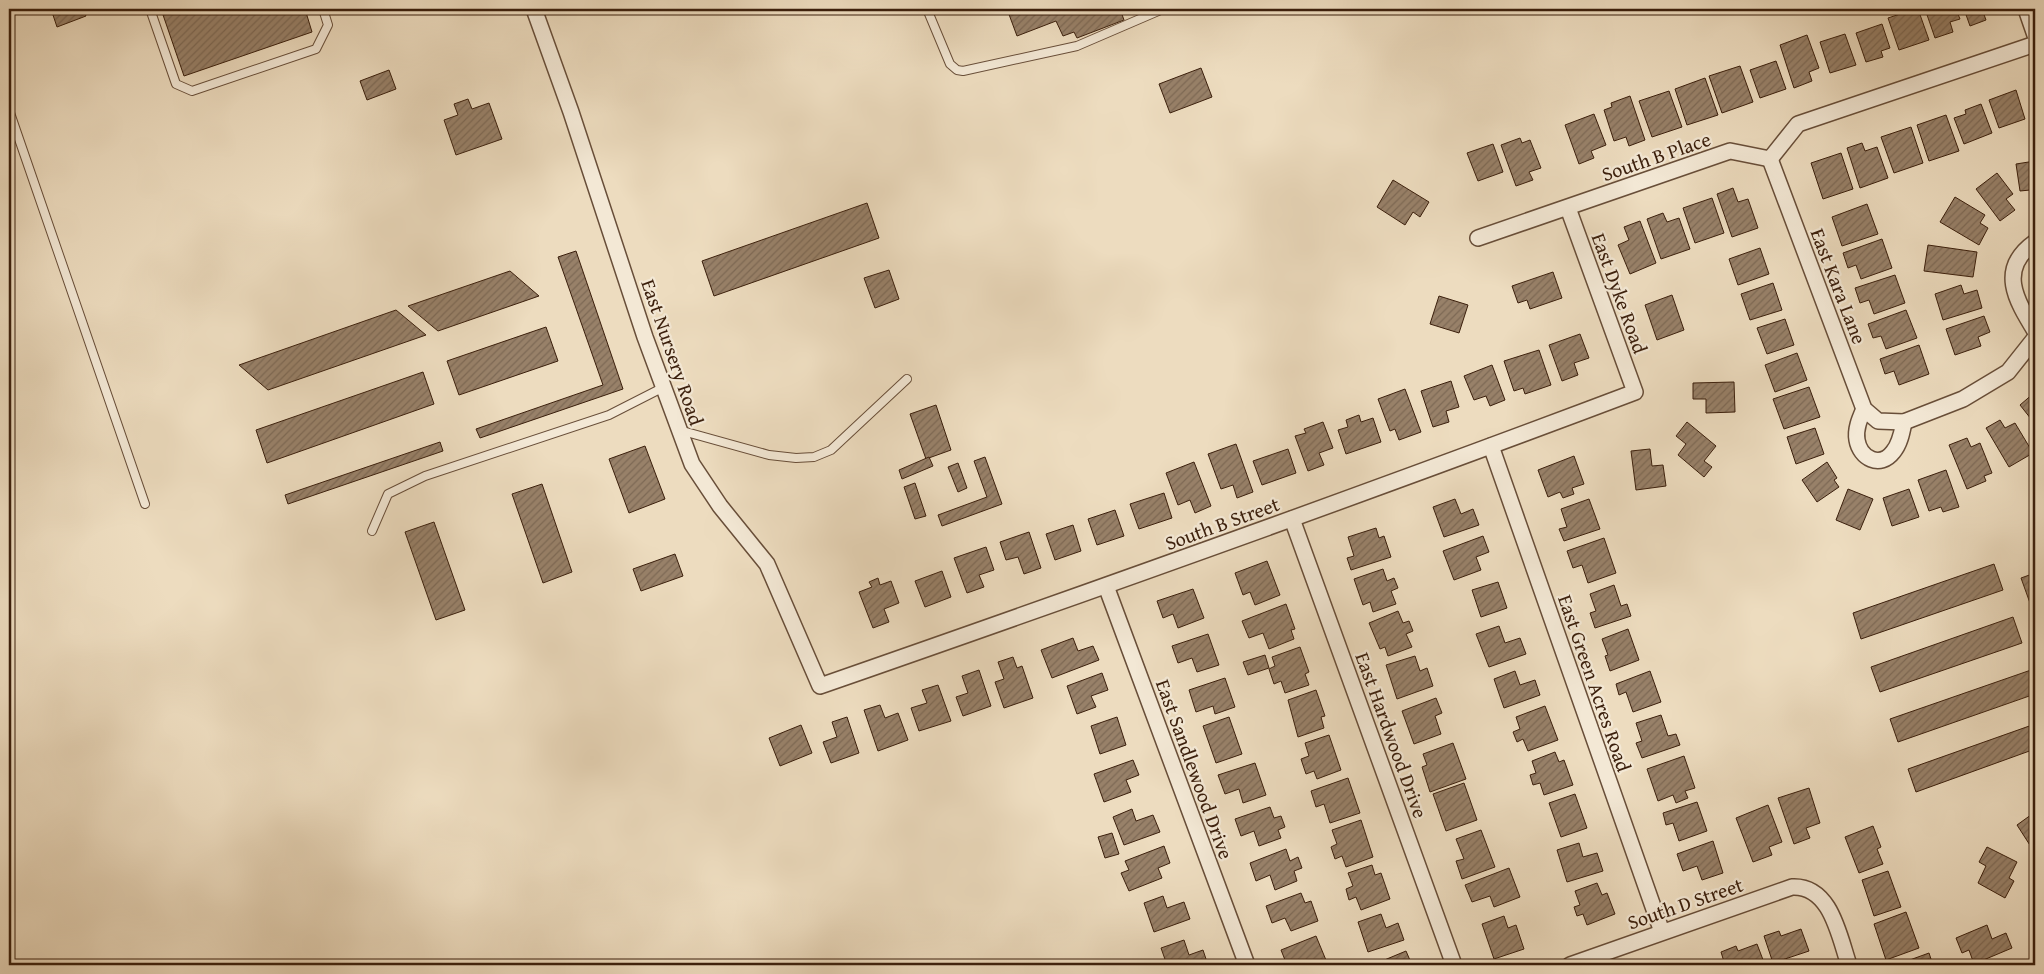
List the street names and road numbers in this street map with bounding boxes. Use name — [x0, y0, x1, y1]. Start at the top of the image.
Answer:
street label: South B Place — [1598, 124, 1714, 188]
street label: East Kara Lane — [1804, 224, 1874, 348]
street label: East Dyke Road — [1585, 229, 1655, 358]
street label: East Nursery Road — [634, 275, 712, 429]
street label: South B Street — [1161, 489, 1283, 557]
street label: East Green Acres Road — [1551, 591, 1639, 776]
street label: East Hardwood Drive — [1349, 648, 1435, 822]
street label: East Sandlewood Drive — [1149, 675, 1241, 863]
street label: South D Street — [1623, 870, 1747, 936]

